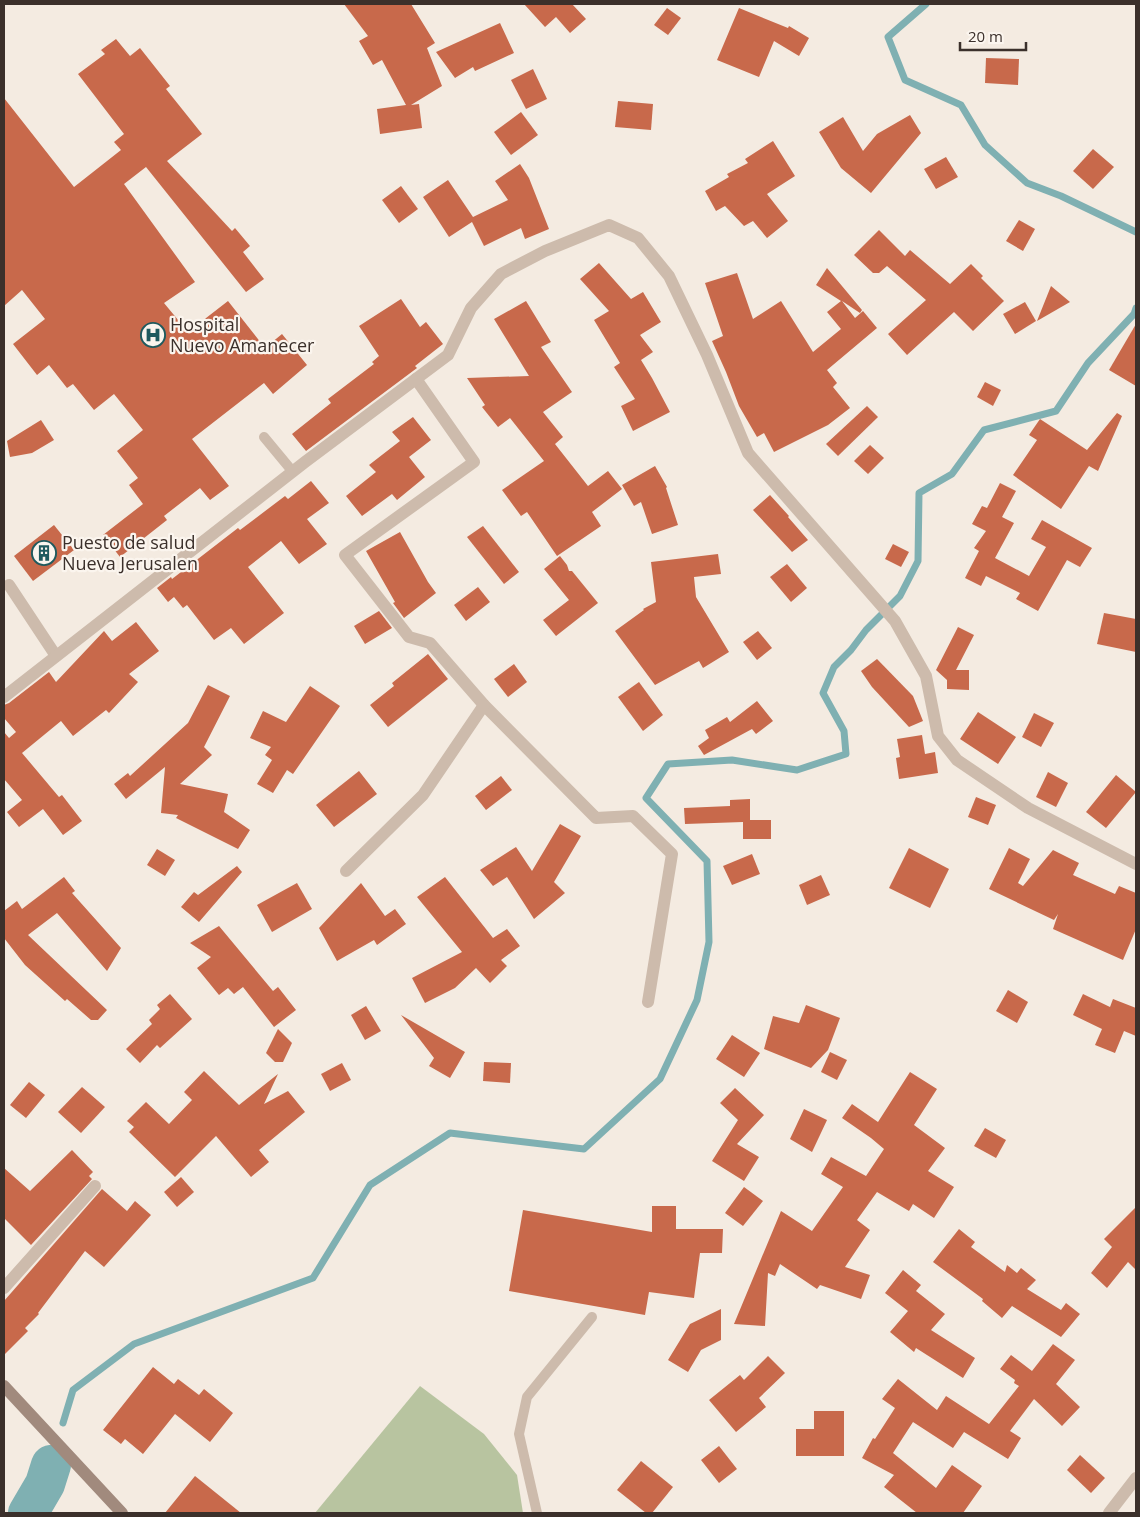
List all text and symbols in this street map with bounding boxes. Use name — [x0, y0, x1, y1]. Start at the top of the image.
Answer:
scale bar — [960, 20, 1026, 52]
text: 20 m — [968, 26, 1003, 46]
place label: Hospital Nuevo Amanecer — [170, 312, 315, 357]
hospital icon: Hospital Nuevo Amanecer — [140, 322, 166, 348]
place label: Puesto de salud Nueva Jerusalen — [62, 530, 198, 575]
building icon: Puesto de salud Nueva Jerusalen — [31, 540, 57, 566]

